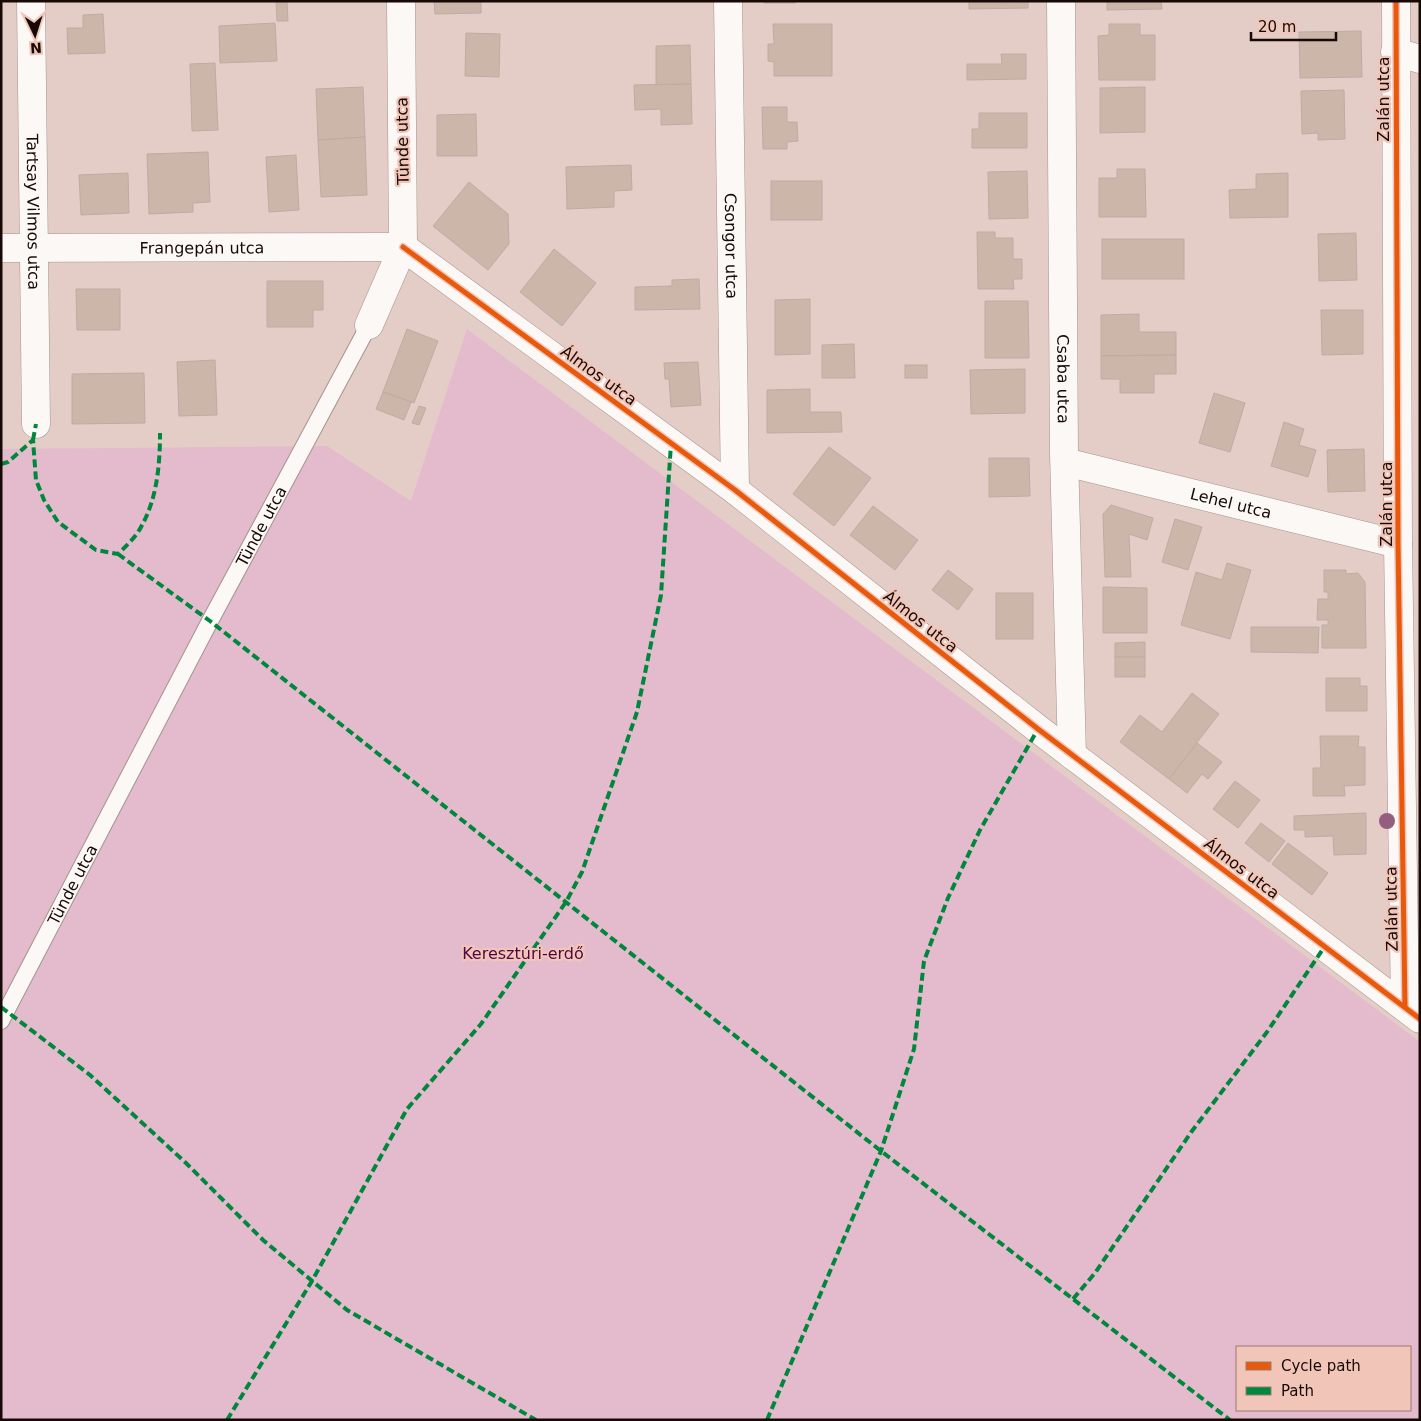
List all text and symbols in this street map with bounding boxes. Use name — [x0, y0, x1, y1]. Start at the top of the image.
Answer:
north arrow — [10, 10, 60, 60]
scale bar — [1251, 10, 1336, 42]
text: 20 m — [1258, 18, 1296, 36]
text: N — [30, 40, 42, 56]
street label: Zalán utca — [1374, 56, 1393, 142]
street label: Tünde utca — [392, 97, 413, 186]
street label: Tartsay Vilmos utca — [23, 133, 43, 290]
street label: Csongor utca — [721, 193, 741, 299]
street label: Frangepán utca — [140, 238, 264, 258]
street label: Csaba utca — [1053, 334, 1073, 424]
street label: Álmos utca — [557, 342, 640, 409]
street label: Zalán utca — [1377, 461, 1396, 547]
street label: Tünde utca — [232, 483, 291, 570]
street label: Lehel utca — [1188, 484, 1274, 523]
street label: Álmos utca — [880, 586, 962, 656]
street label: Álmos utca — [1200, 834, 1283, 903]
street label: Tünde utca — [44, 841, 102, 929]
street label: Zalán utca — [1381, 866, 1402, 952]
park label: Keresztúri-erdő — [462, 944, 584, 963]
legend — [1236, 1346, 1411, 1411]
text: Cycle path — [1281, 1357, 1361, 1375]
text: Path — [1281, 1382, 1314, 1400]

